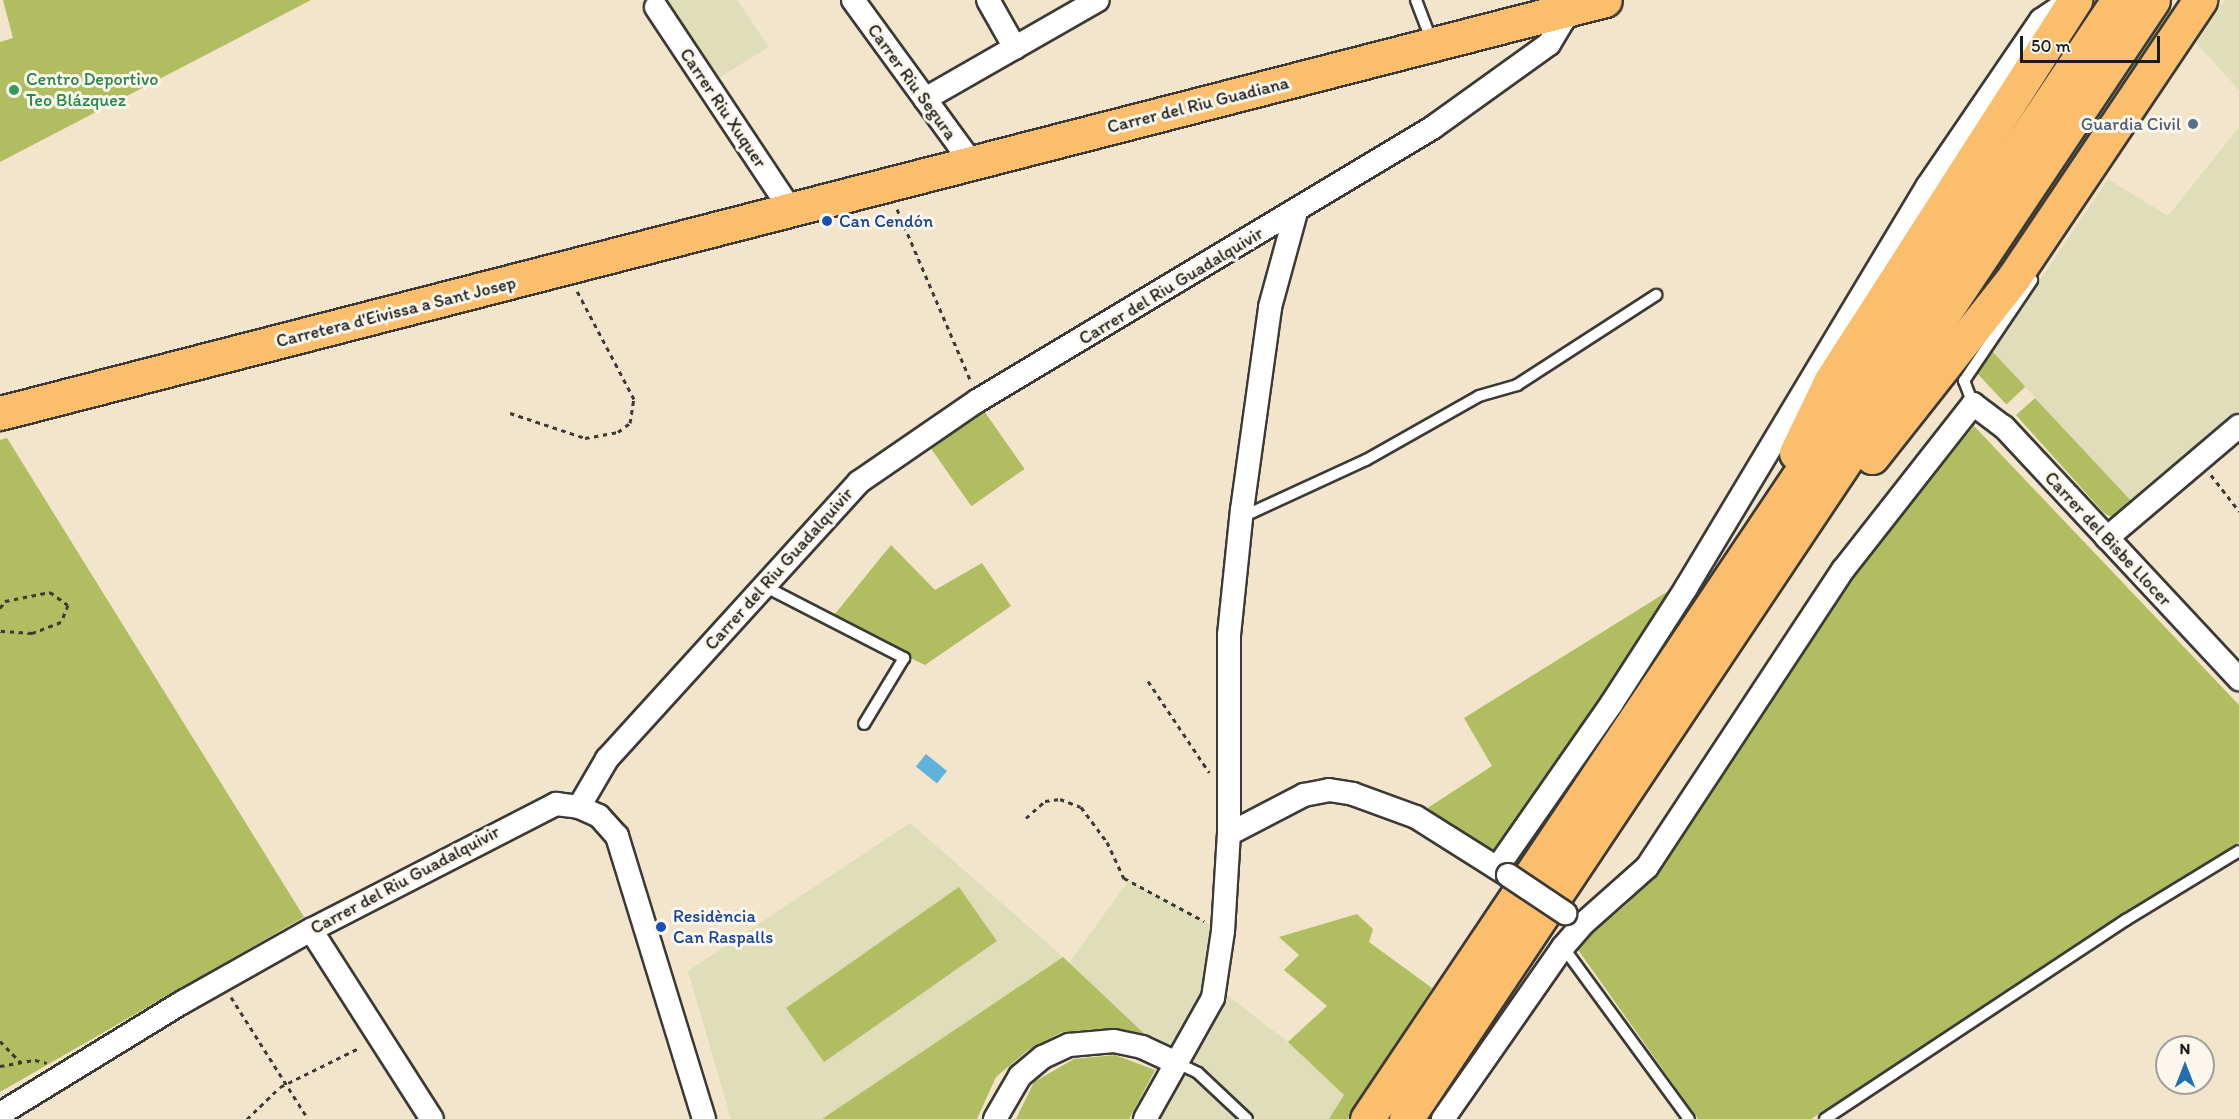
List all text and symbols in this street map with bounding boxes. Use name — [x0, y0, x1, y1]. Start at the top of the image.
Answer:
street label: Carrer Riu Segura — [863, 20, 961, 144]
scale bar — [2023, 24, 2162, 62]
text: 50 m — [2031, 35, 2071, 57]
street label: Carrer Riu Xuquer — [675, 44, 771, 172]
place label: Centro Deportivo Teo Blázquez — [26, 69, 158, 112]
street label: Carrer del Riu Guadiana — [1106, 72, 1290, 138]
marker: Centro Deportivo Teo Blázquez — [7, 83, 21, 97]
place label: Guardia Civil — [2081, 113, 2181, 135]
marker: Guardia Civil — [2186, 117, 2200, 131]
place label: Can Cendón — [839, 210, 934, 232]
marker: Can Cendón — [820, 214, 834, 228]
street label: Carrer del Riu Guadalquivir — [1075, 223, 1267, 349]
street label: Carretera d'Eivissa a Sant Josep — [274, 272, 518, 352]
street label: Carrer del Bisbe Llocer — [2040, 467, 2176, 611]
street label: Carrer del Riu Guadalquivir — [701, 484, 857, 654]
street label: Carrer del Riu Guadalquivir — [307, 821, 503, 939]
place label: Residència Can Raspalls — [673, 906, 772, 948]
marker: Residència Can Raspalls — [654, 920, 668, 934]
north arrow — [2155, 1035, 2215, 1095]
text: N — [2180, 1039, 2190, 1058]

